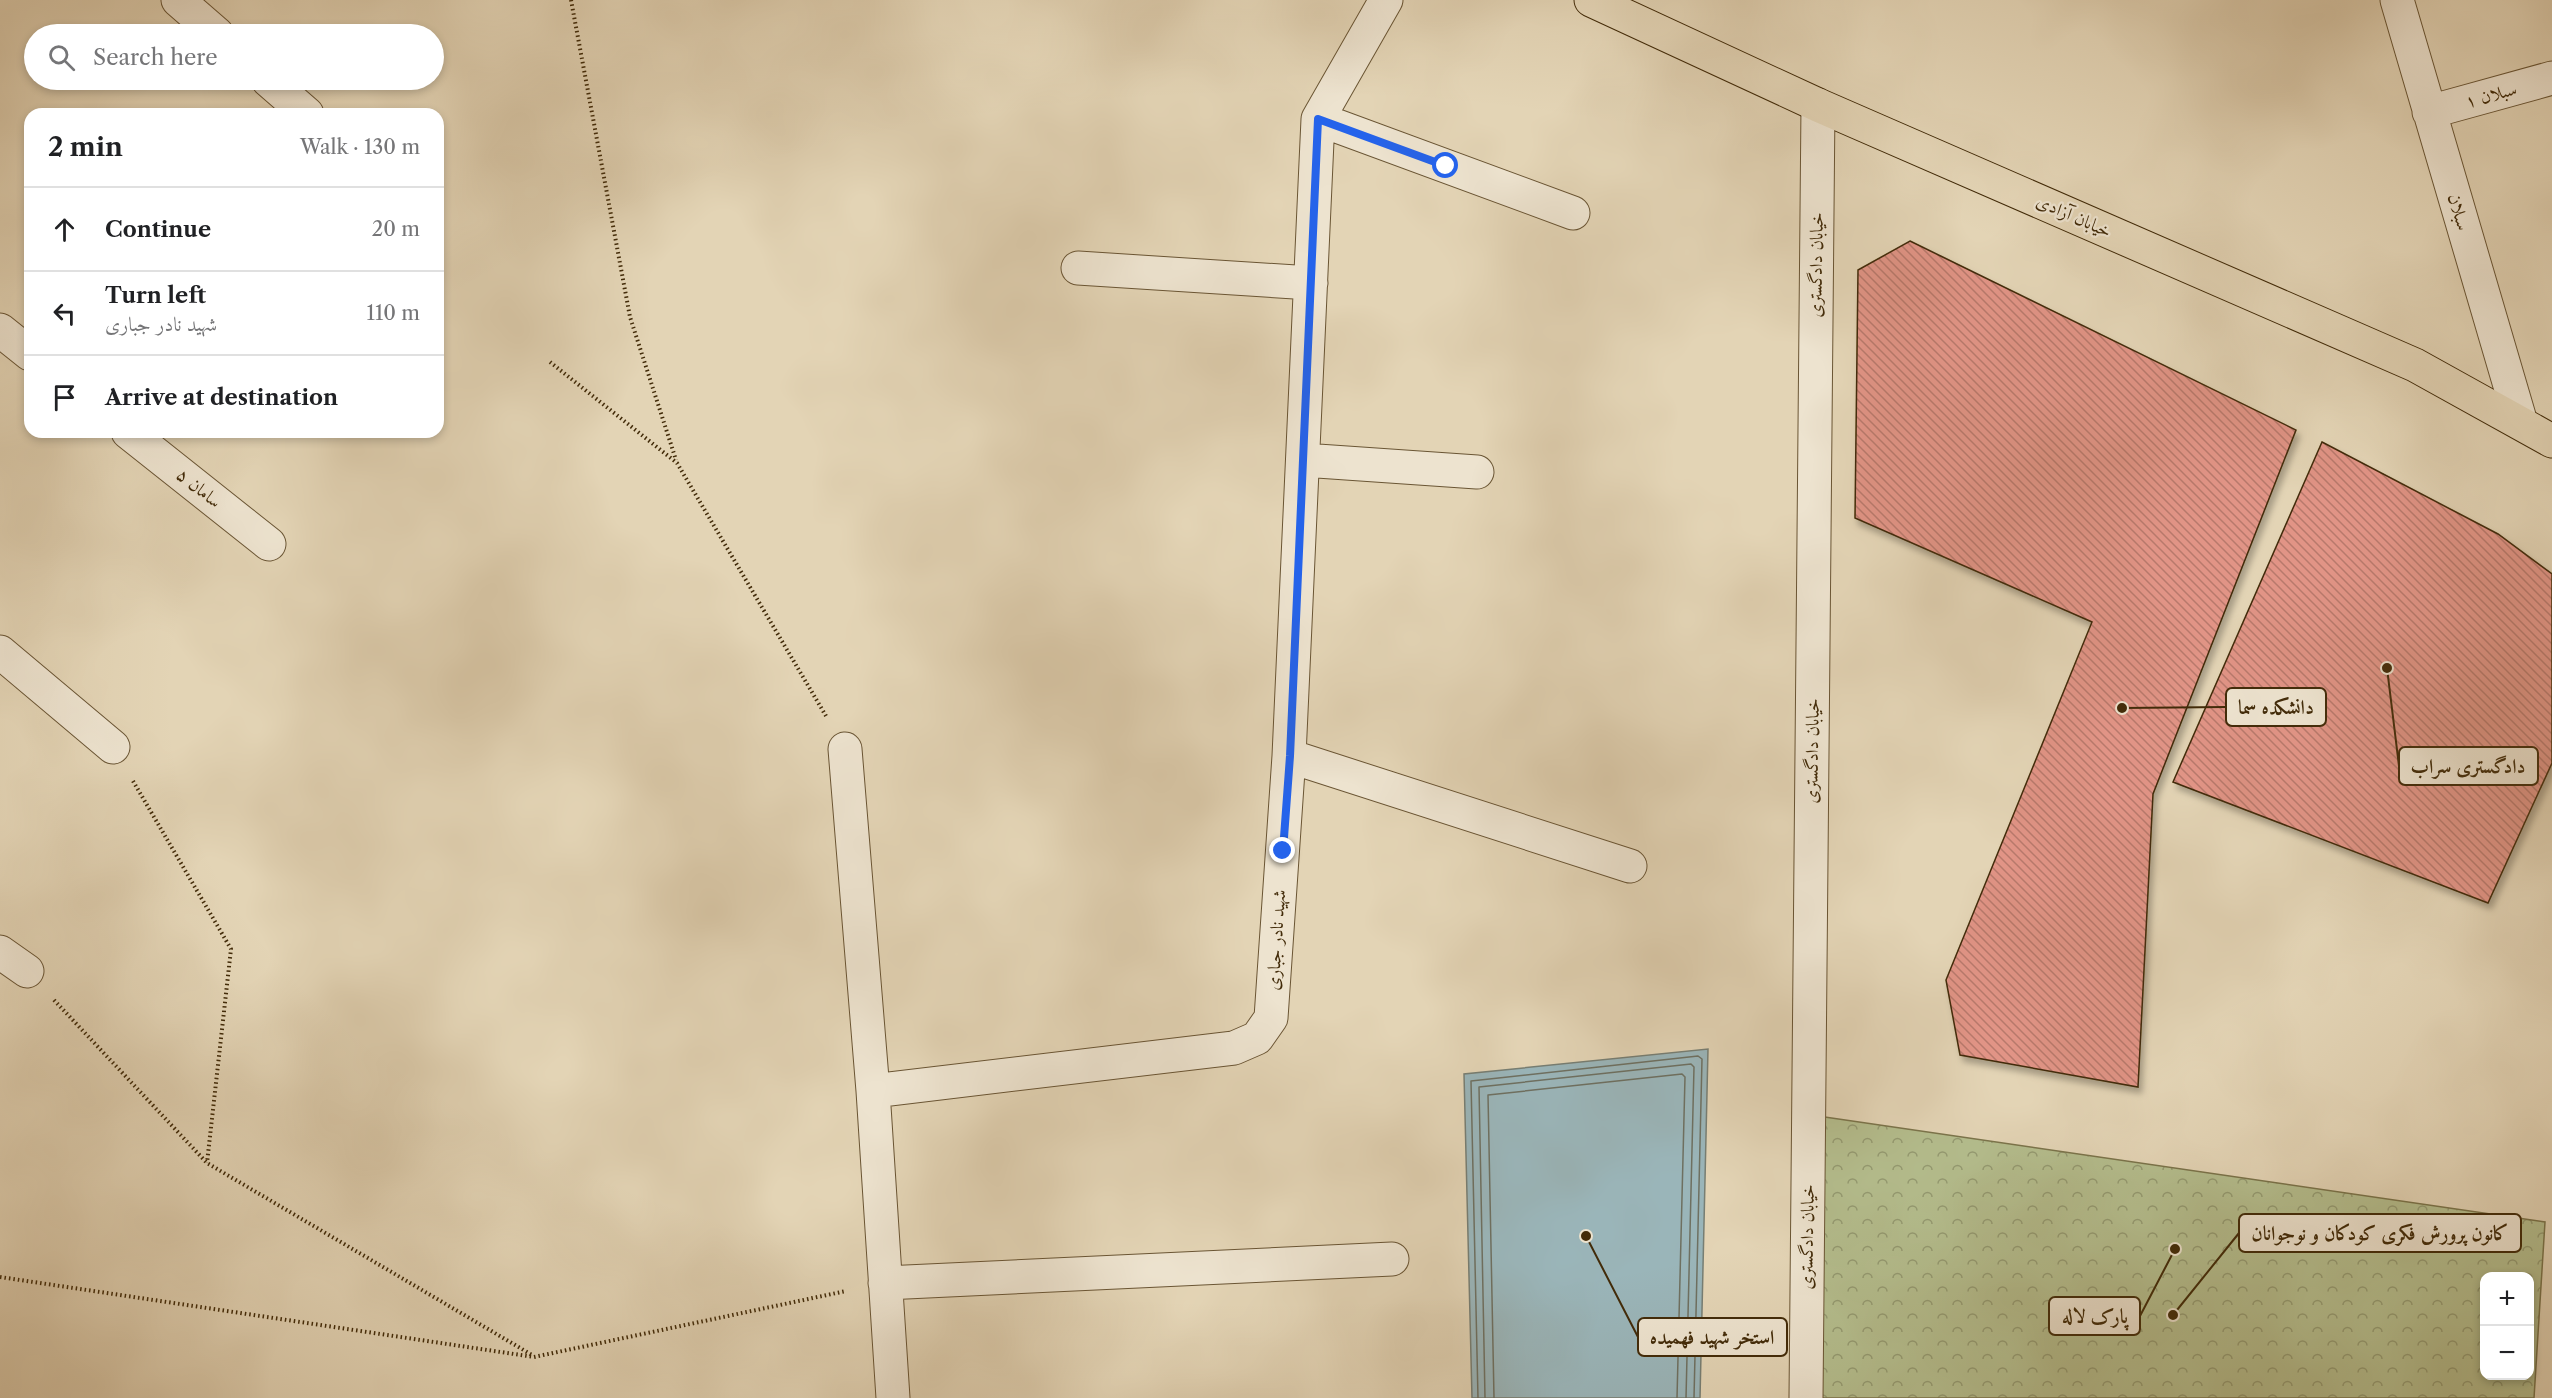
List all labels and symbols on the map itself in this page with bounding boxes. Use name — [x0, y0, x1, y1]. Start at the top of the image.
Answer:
street label: سبلان ۱ — [2463, 78, 2519, 112]
route start — [1432, 152, 1458, 178]
street label: خیابان آزادی — [2033, 190, 2115, 242]
street label: سبلان — [2443, 191, 2475, 233]
street label: خیابان دادگستری — [1804, 212, 1828, 318]
street label: سامان ۵ — [172, 463, 226, 513]
callout: دانشکده سما — [2226, 688, 2326, 726]
text: دانشکده سما — [2238, 695, 2314, 719]
street label: خیابان دادگستری — [1800, 698, 1824, 804]
callout: دادگستری سراب — [2399, 747, 2538, 785]
text: دادگستری سراب — [2410, 754, 2526, 779]
route end — [1269, 837, 1295, 863]
street label: شهید نادر جباری — [1262, 889, 1291, 991]
street label: خیابان دادگستری — [1795, 1184, 1819, 1290]
callout: کانون پرورش فکری کودکان و نوجوانان — [2239, 1214, 2521, 1252]
text: کانون پرورش فکری کودکان و نوجوانان — [2251, 1221, 2509, 1247]
callout: پارک لاله — [2049, 1297, 2140, 1335]
text: پارک لاله — [2062, 1304, 2129, 1331]
callout: استخر شهید فهمیده — [1638, 1318, 1787, 1356]
text: استخر شهید فهمیده — [1650, 1325, 1774, 1350]

